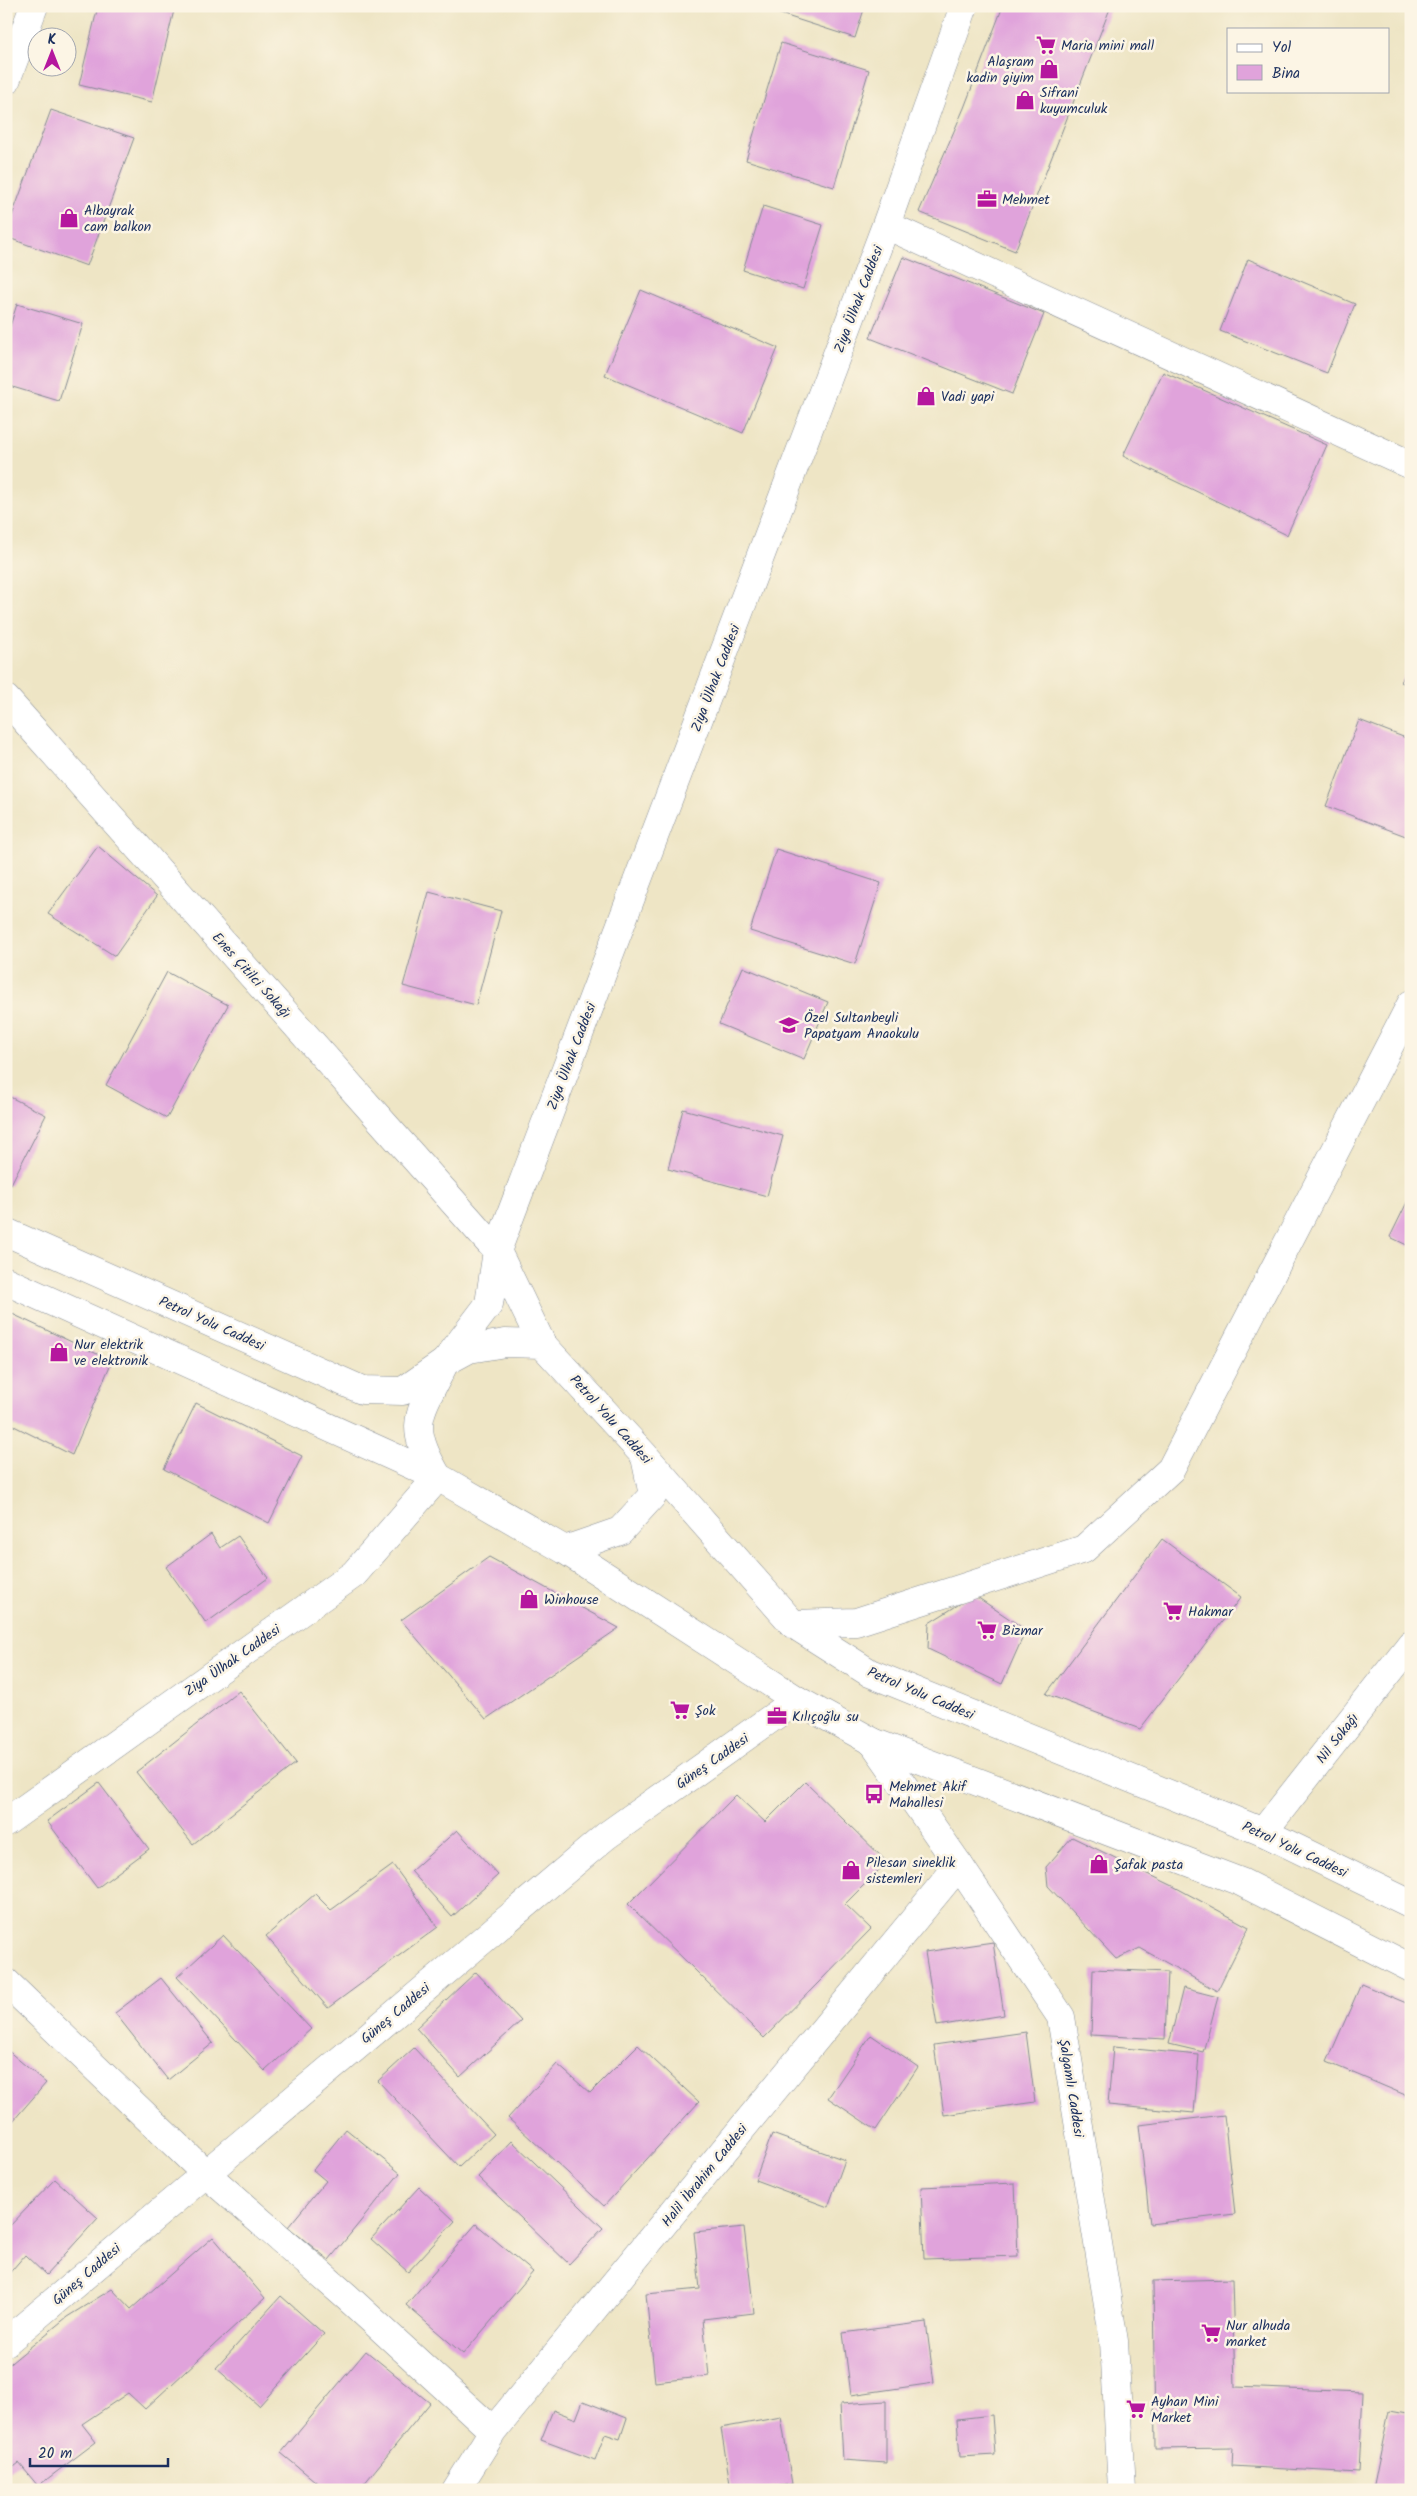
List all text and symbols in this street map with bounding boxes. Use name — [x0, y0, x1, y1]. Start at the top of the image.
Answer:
north arrow — [28, 28, 78, 78]
legend — [1227, 28, 1390, 92]
text: K — [48, 29, 57, 51]
supermarket icon: Maria mini mall — [1035, 34, 1057, 56]
place label: Maria mini mall — [1061, 35, 1155, 57]
text: Yol — [1272, 36, 1291, 60]
place label: Alaşram kadin giyim — [966, 51, 1034, 89]
shop icon: Alaşram kadin giyim — [1038, 58, 1060, 80]
text: Bina — [1272, 62, 1300, 86]
place label: Sifrani kuyumculuk — [1040, 82, 1108, 120]
shop icon: Sifrani kuyumculuk — [1014, 89, 1036, 111]
office icon: Mehmet — [976, 188, 998, 210]
place label: Mehmet — [1002, 189, 1050, 211]
place label: Albayrak cam balkon — [84, 200, 151, 238]
shop icon: Albayrak cam balkon — [58, 207, 80, 229]
street label: Ziya Ülhak Caddesi — [828, 242, 890, 356]
shop icon: Vadi yapi — [915, 385, 937, 407]
place label: Vadi yapi — [941, 386, 995, 408]
street label: Ziya Ülhak Caddesi — [685, 621, 747, 735]
street label: Enes Çitilci Sokağı — [206, 928, 296, 1024]
street label: Ziya Ülhak Caddesi — [541, 999, 603, 1113]
place label: Özel Sultanbeyli Papatyam Anaokulu — [804, 1007, 919, 1045]
school or university icon: Özel Sultanbeyli Papatyam Anaokulu — [778, 1014, 800, 1036]
street label: Petrol Yolu Caddesi — [155, 1291, 269, 1357]
place label: Nur elektrik ve elektronik — [74, 1334, 149, 1372]
shop icon: Nur elektrik ve elektronik — [48, 1341, 70, 1363]
street label: Petrol Yolu Caddesi — [564, 1370, 657, 1470]
shop icon: Winhouse — [518, 1588, 540, 1610]
place label: Winhouse — [544, 1589, 599, 1611]
supermarket icon: Hakmar — [1162, 1600, 1184, 1622]
place label: Hakmar — [1188, 1601, 1234, 1623]
street label: Ziya Ülhak Caddesi — [180, 1619, 286, 1702]
supermarket icon: Bizmar — [976, 1619, 998, 1641]
place label: Bizmar — [1002, 1620, 1044, 1642]
street label: Petrol Yolu Caddesi — [864, 1662, 978, 1727]
supermarket icon: Şok — [669, 1699, 691, 1721]
place label: Şok — [695, 1700, 716, 1722]
office icon: Kılıçoğlu su — [766, 1705, 788, 1727]
place label: Kılıçoğlu su — [792, 1706, 859, 1728]
street label: Nil Sokağı — [1311, 1708, 1365, 1769]
street label: Güneş Caddesi — [671, 1728, 754, 1795]
place label: Mehmet Akif Mahallesi — [889, 1776, 968, 1814]
bus stop icon: Mehmet Akif Mahallesi — [863, 1783, 885, 1805]
street label: Petrol Yolu Caddesi — [1238, 1816, 1352, 1884]
place label: Pilesan sineklik sistemleri — [866, 1852, 956, 1890]
shop icon: Şafak pasta — [1088, 1853, 1110, 1875]
place label: Şafak pasta — [1114, 1854, 1183, 1876]
shop icon: Pilesan sineklik sistemleri — [840, 1859, 862, 1881]
street label: Güneş Caddesi — [356, 1978, 436, 2050]
street label: Şalgamlı Caddesi — [1052, 2037, 1090, 2139]
street label: Halil İbrahim Caddesi — [656, 2119, 754, 2232]
street label: Güneş Caddesi — [47, 2238, 126, 2311]
place label: Nur alhuda market — [1226, 2315, 1290, 2353]
supermarket icon: Nur alhuda market — [1200, 2322, 1222, 2344]
place label: Ayhan Mini Market — [1151, 2391, 1219, 2429]
supermarket icon: Ayhan Mini Market — [1125, 2398, 1147, 2420]
scale bar — [30, 2436, 168, 2468]
text: 20 m — [38, 2442, 72, 2466]

